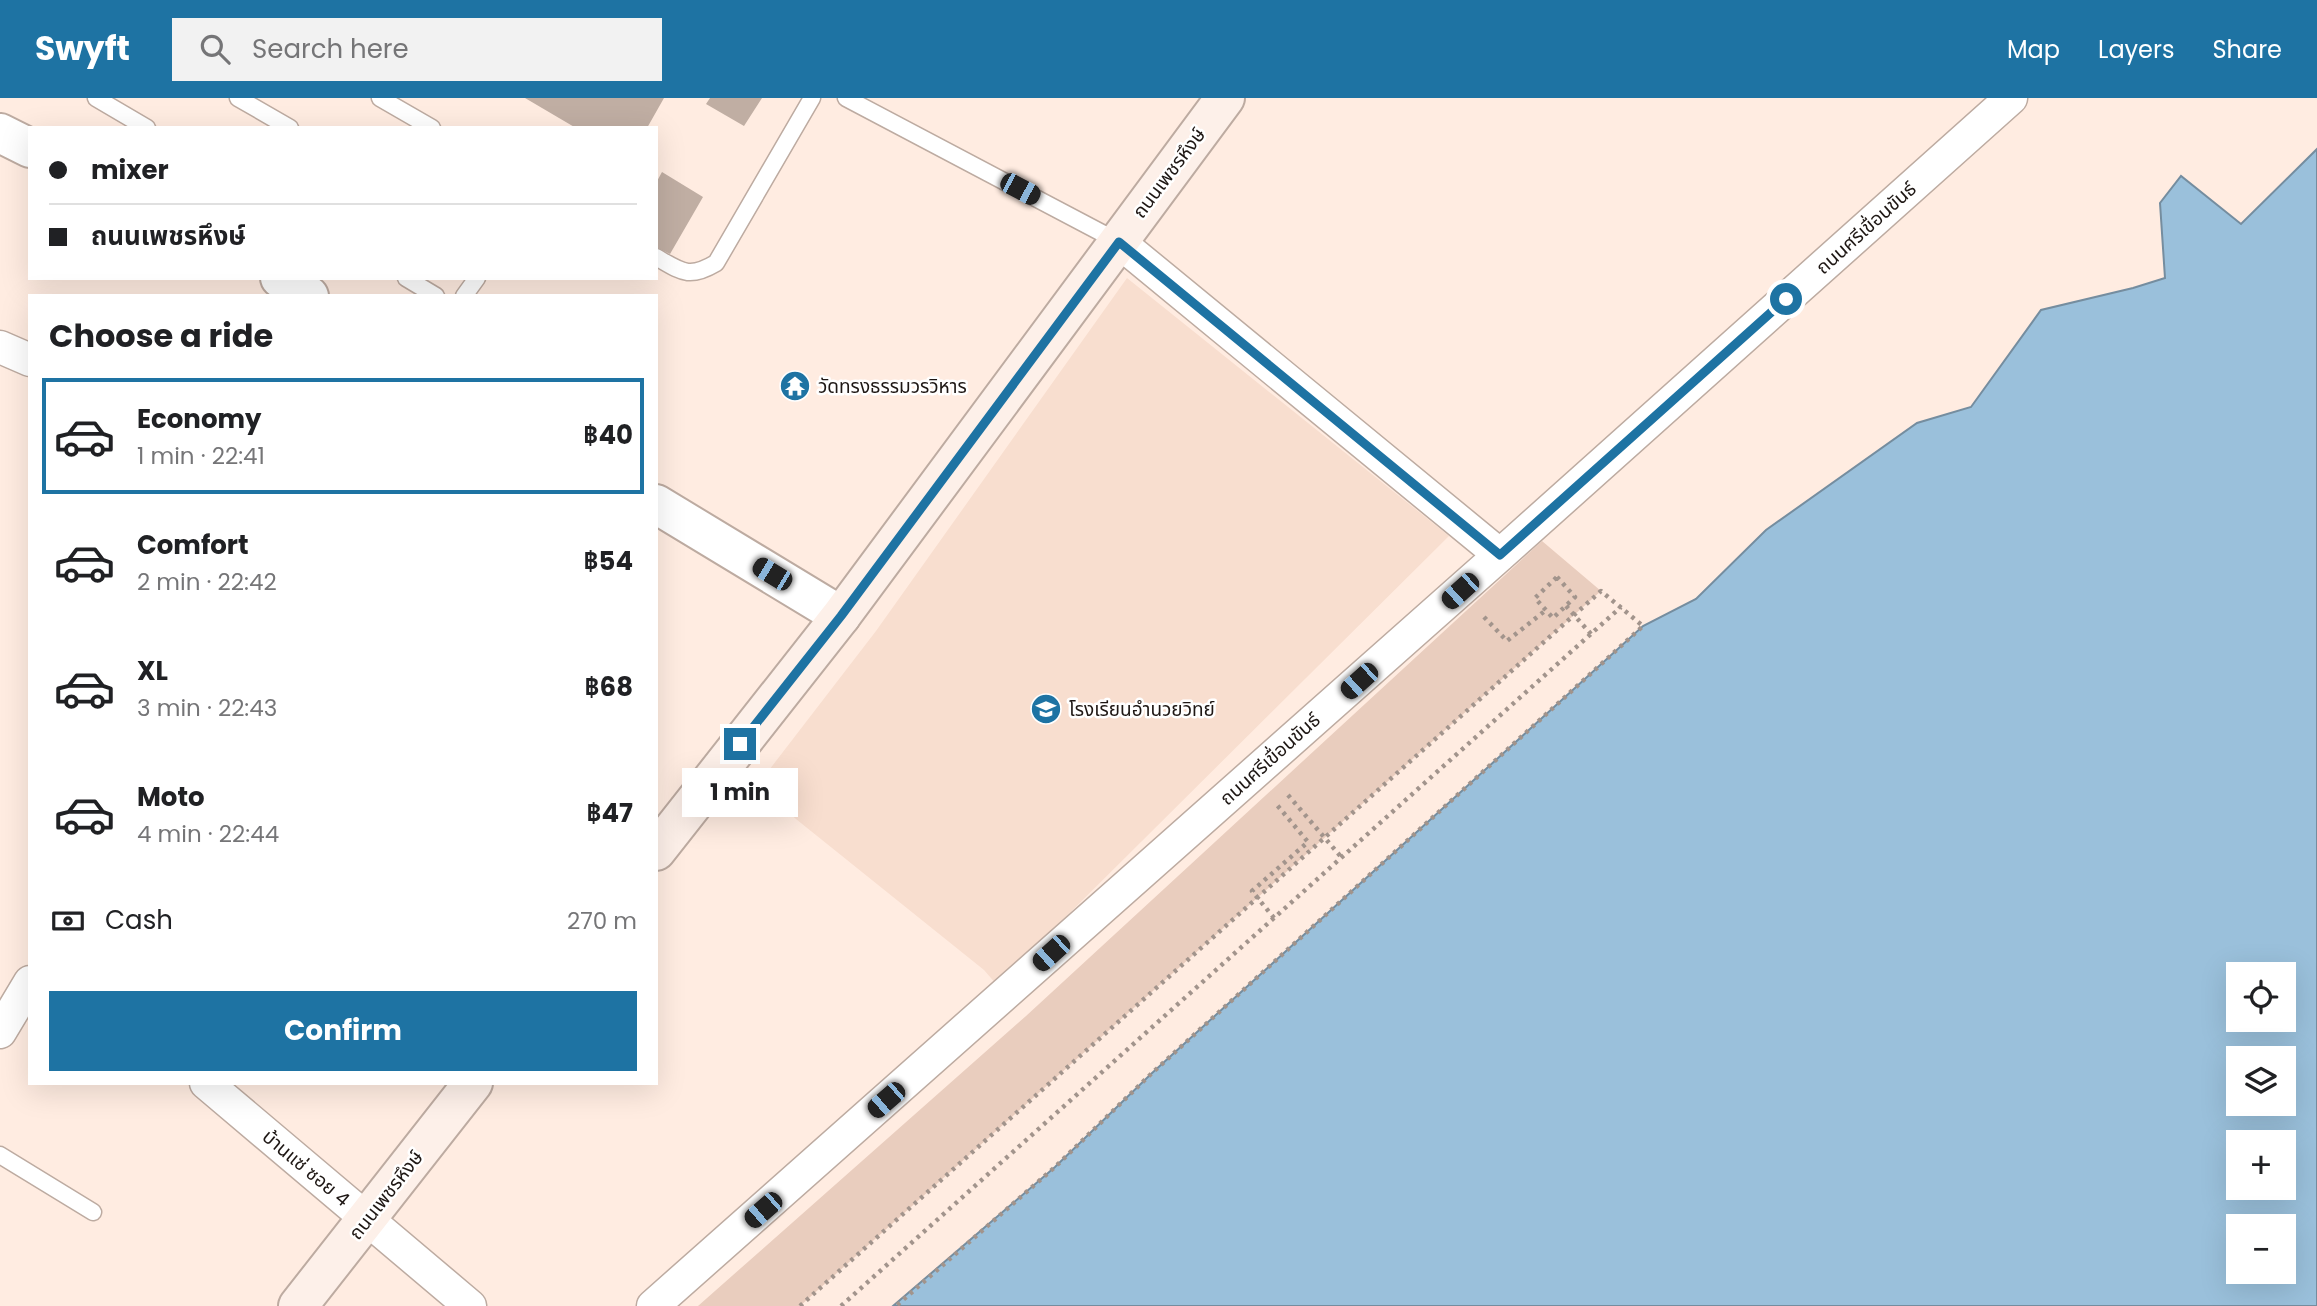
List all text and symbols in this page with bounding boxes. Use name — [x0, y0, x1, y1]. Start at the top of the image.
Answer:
search box — [172, 18, 662, 81]
text: Swyft — [35, 25, 130, 72]
icon: search — [196, 30, 234, 68]
text: Search here — [252, 31, 409, 67]
text: Map — [2007, 33, 2060, 66]
text: Layers — [2098, 33, 2174, 66]
text: Share — [2212, 33, 2282, 66]
street label: ถนนเพชรหึงษ์ — [1126, 122, 1212, 224]
text: mixer — [91, 152, 169, 188]
car — [997, 170, 1044, 208]
street label: ถนนศรีเขื่อนขันธ์ — [1810, 175, 1922, 280]
text: ถนนเพชรหึงษ์ — [91, 218, 246, 254]
route start — [1770, 283, 1802, 315]
text: Choose a ride — [49, 313, 273, 358]
temple icon: วัดทรงธรรมวรวิหาร — [778, 369, 812, 403]
place label: วัดทรงธรรมวรวิหาร — [818, 373, 967, 400]
text: Economy — [137, 401, 261, 437]
icon: car — [53, 405, 116, 468]
text: ฿40 — [583, 417, 633, 453]
text: 1 min · 22:41 — [137, 440, 265, 472]
text: Comfort — [137, 527, 249, 563]
icon: car — [53, 531, 116, 594]
text: ฿54 — [583, 543, 633, 579]
car — [749, 554, 796, 594]
text: 2 min · 22:42 — [137, 566, 277, 598]
car — [1438, 569, 1483, 613]
text: XL — [137, 653, 168, 689]
icon: car — [53, 657, 116, 720]
car — [1337, 659, 1382, 703]
text: ฿68 — [584, 669, 633, 705]
text: 3 min · 22:43 — [137, 692, 277, 724]
school or university icon: โรงเรียนอำนวยวิทย์ — [1029, 692, 1063, 726]
place label: โรงเรียนอำนวยวิทย์ — [1069, 696, 1215, 723]
street label: ถนนศรีเขื่อนขันธ์ — [1214, 706, 1326, 811]
route end — [724, 728, 756, 760]
callout: 1 min — [682, 768, 798, 818]
text: 1 min — [710, 776, 770, 808]
text: Moto — [137, 779, 205, 815]
icon: car — [53, 783, 116, 846]
text: ฿47 — [586, 795, 633, 831]
text: 4 min · 22:44 — [137, 818, 279, 850]
icon: cash — [49, 902, 87, 940]
text: Cash — [105, 902, 173, 938]
text: 270 m — [567, 905, 637, 937]
car — [1029, 931, 1074, 975]
map controls — [2226, 962, 2296, 1284]
button: locate — [2226, 962, 2296, 1032]
button: Confirm — [49, 991, 637, 1071]
button: layers — [2226, 1046, 2296, 1116]
car — [864, 1078, 909, 1122]
street label: บ้านแซ่ ซอย 4 — [256, 1123, 356, 1213]
button: + — [2226, 1130, 2296, 1200]
street label: ถนนเพชรหึงษ์ — [343, 1145, 429, 1245]
car — [741, 1188, 786, 1232]
button: − — [2226, 1214, 2296, 1284]

